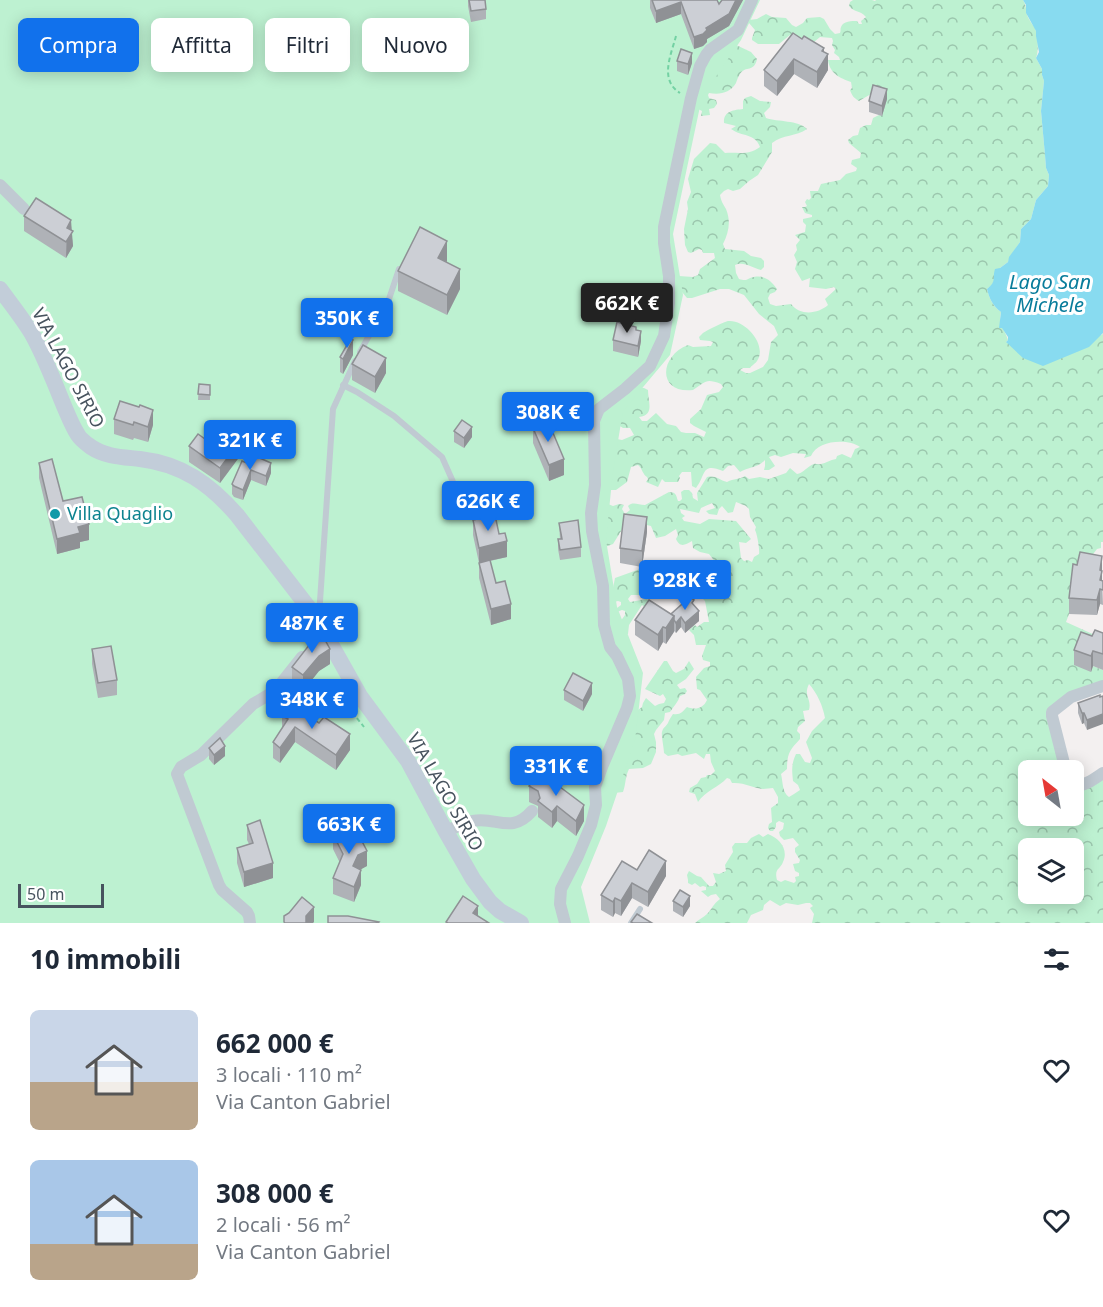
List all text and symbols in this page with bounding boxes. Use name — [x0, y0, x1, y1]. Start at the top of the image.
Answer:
chip: Compra — [18, 18, 139, 72]
chip: Affitta — [151, 18, 253, 72]
chip: Filtri — [265, 18, 350, 72]
chip: Nuovo — [362, 18, 469, 72]
water label: Lago San Michele — [1009, 268, 1091, 318]
pin: 662K € — [578, 283, 676, 334]
text: 662K € — [595, 289, 659, 316]
pin: 350K € — [298, 298, 396, 349]
street label: VIA LAGO SIRIO — [27, 303, 111, 432]
text: 350K € — [315, 304, 379, 331]
pin: 308K € — [499, 392, 597, 443]
text: 308K € — [516, 398, 580, 425]
pin: 321K € — [201, 420, 299, 471]
text: 321K € — [218, 426, 282, 453]
pin: 626K € — [439, 481, 537, 532]
text: 626K € — [456, 487, 520, 514]
place label: Villa Quaglio — [67, 501, 173, 525]
marker: Villa Quaglio — [48, 507, 62, 521]
pin: 928K € — [636, 560, 734, 611]
text: 928K € — [653, 566, 717, 593]
pin: 487K € — [263, 603, 361, 654]
text: 487K € — [280, 609, 344, 636]
pin: 348K € — [263, 679, 361, 730]
text: 348K € — [280, 685, 344, 712]
street label: VIA LAGO SIRIO — [402, 728, 489, 855]
pin: 331K € — [507, 746, 605, 797]
text: 331K € — [524, 752, 588, 779]
north arrow — [1018, 760, 1084, 826]
map controls — [1018, 760, 1084, 904]
pin: 663K € — [300, 804, 398, 855]
text: 663K € — [317, 810, 381, 837]
button: layers — [1018, 838, 1084, 904]
scale bar — [18, 881, 104, 908]
text: 50 m — [27, 883, 64, 905]
text: 10 immobili — [30, 941, 181, 977]
icon: filters — [1040, 943, 1073, 976]
text: 662 000 € — [216, 1025, 334, 1061]
icon: home — [78, 1034, 150, 1106]
icon: heart — [1040, 1054, 1073, 1087]
text: 3 locali · 110 m² — [216, 1061, 362, 1088]
text: Via Canton Gabriel — [216, 1088, 391, 1115]
text: 308 000 € — [216, 1175, 334, 1211]
icon: home — [78, 1184, 150, 1256]
icon: heart — [1040, 1204, 1073, 1237]
text: 2 locali · 56 m² — [216, 1211, 351, 1238]
text: Via Canton Gabriel — [216, 1238, 391, 1265]

